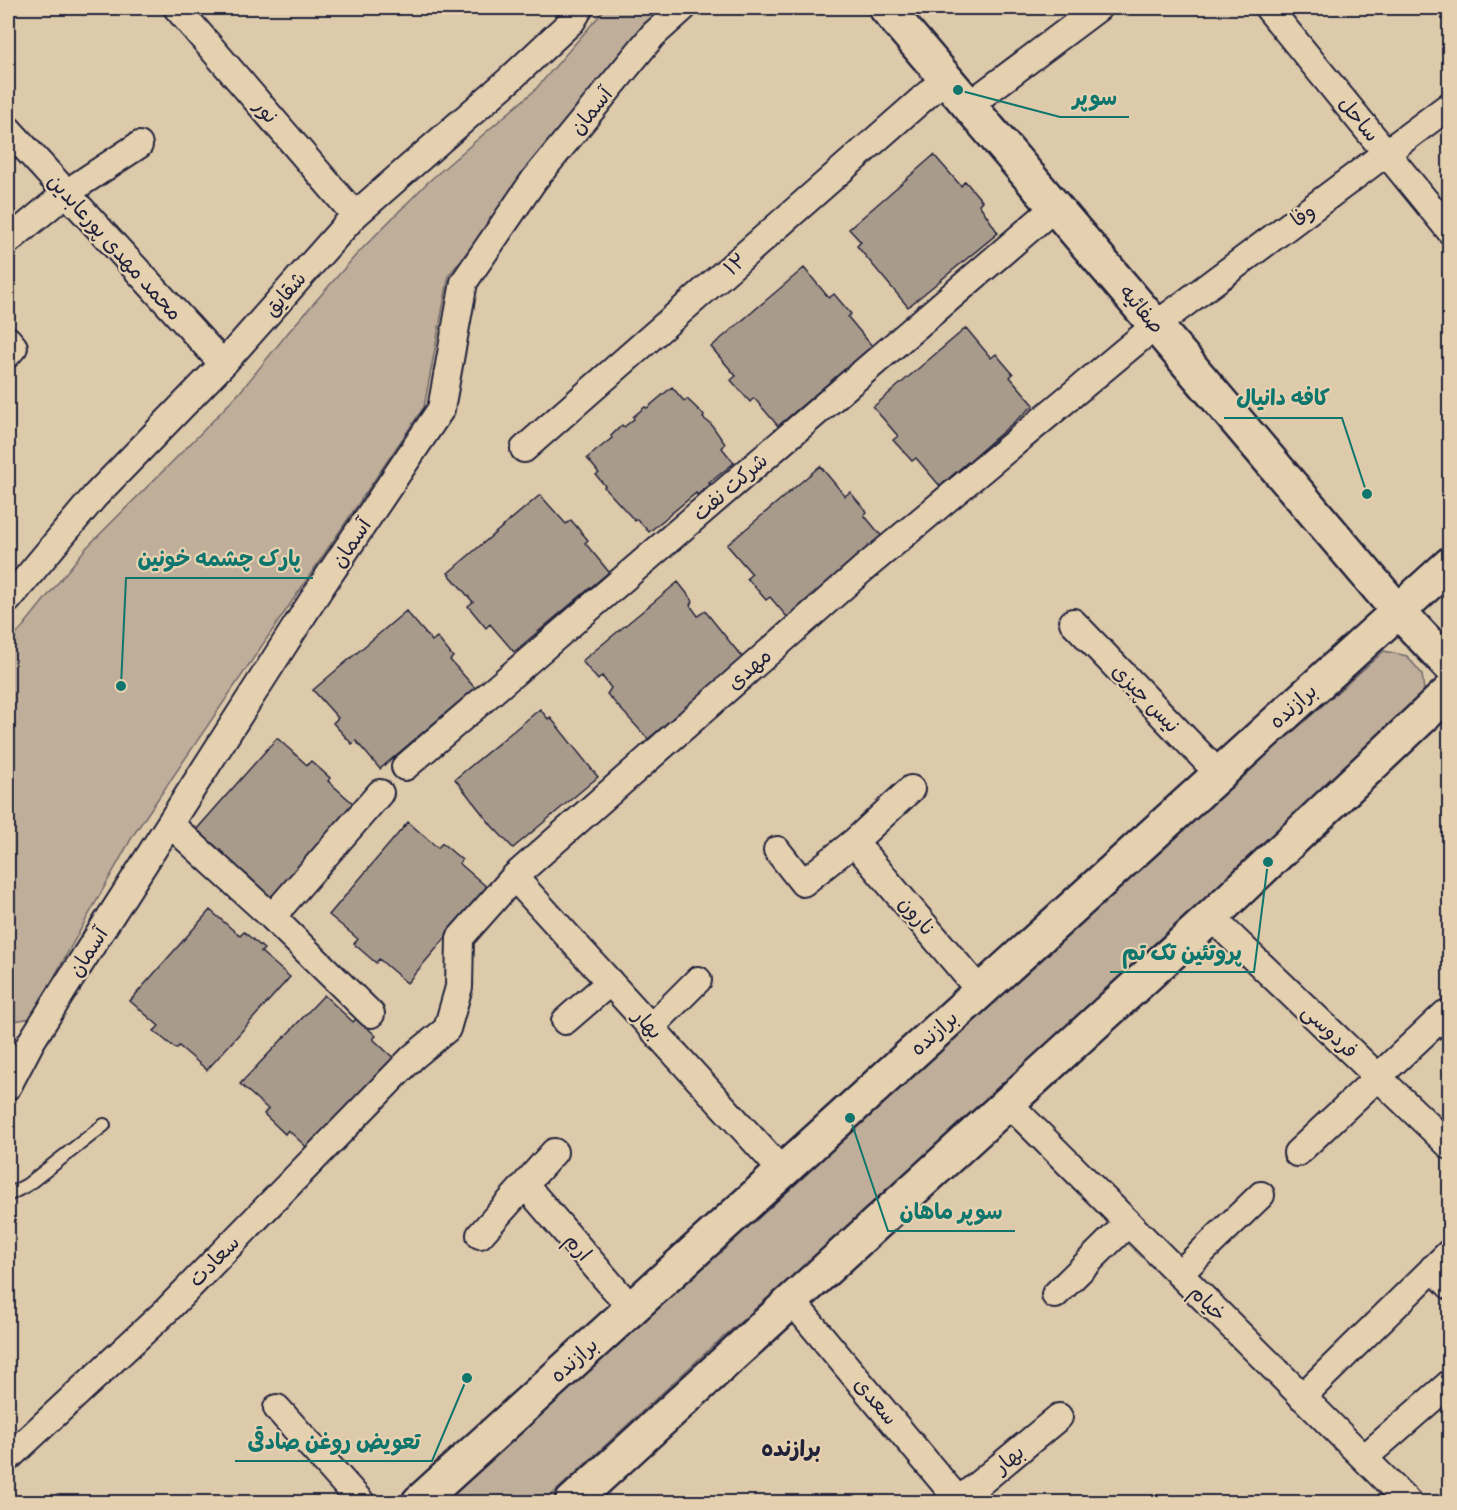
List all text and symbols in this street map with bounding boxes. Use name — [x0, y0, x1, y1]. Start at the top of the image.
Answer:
callout: سوپر — [1060, 77, 1129, 117]
street label: آسمان — [565, 82, 622, 143]
text: سوپر — [1071, 85, 1117, 116]
street label: ساحل — [1329, 92, 1384, 150]
street label: نور — [244, 93, 283, 132]
street label: محمد مهدی پورعابدین — [38, 169, 187, 329]
street label: وفا — [1286, 198, 1323, 237]
street label: ۱۲ — [719, 248, 755, 285]
street label: شقایق — [259, 267, 316, 325]
street label: صفائیه — [1110, 280, 1169, 342]
callout: کافه دانیال — [1224, 378, 1342, 418]
text: کافه دانیال — [1236, 385, 1330, 416]
street label: شرکت نفت — [688, 448, 776, 530]
street label: آسمان — [326, 513, 381, 575]
callout: پارک چشمه خونین — [126, 538, 313, 578]
text: پارک چشمه خونین — [137, 546, 301, 577]
street label: مهدی — [722, 643, 780, 699]
street label: نیس چیزی — [1103, 658, 1185, 742]
street label: برازنده — [1264, 678, 1326, 738]
street label: نارون — [889, 891, 940, 945]
street label: آسمان — [63, 922, 118, 984]
callout: پروتئین تک تم — [1110, 932, 1254, 972]
text: پروتئین تک تم — [1122, 940, 1243, 971]
street label: فردوسی — [1293, 999, 1363, 1068]
street label: بهار — [623, 1003, 668, 1048]
street label: برازنده — [905, 1005, 967, 1065]
callout: سوپر ماهان — [888, 1191, 1015, 1231]
text: سوپر ماهان — [899, 1199, 1003, 1230]
street label: ارم — [555, 1228, 596, 1270]
street label: سعادت — [184, 1230, 249, 1296]
street label: خیام — [1181, 1280, 1231, 1330]
street label: برازنده — [545, 1332, 607, 1392]
street label: سعدی — [845, 1372, 903, 1434]
callout: تعویض روغن صادقی — [235, 1421, 432, 1461]
text: تعویض روغن صادقی — [248, 1426, 421, 1460]
district label: برازنده — [761, 1436, 821, 1467]
street label: بهار — [988, 1440, 1033, 1484]

